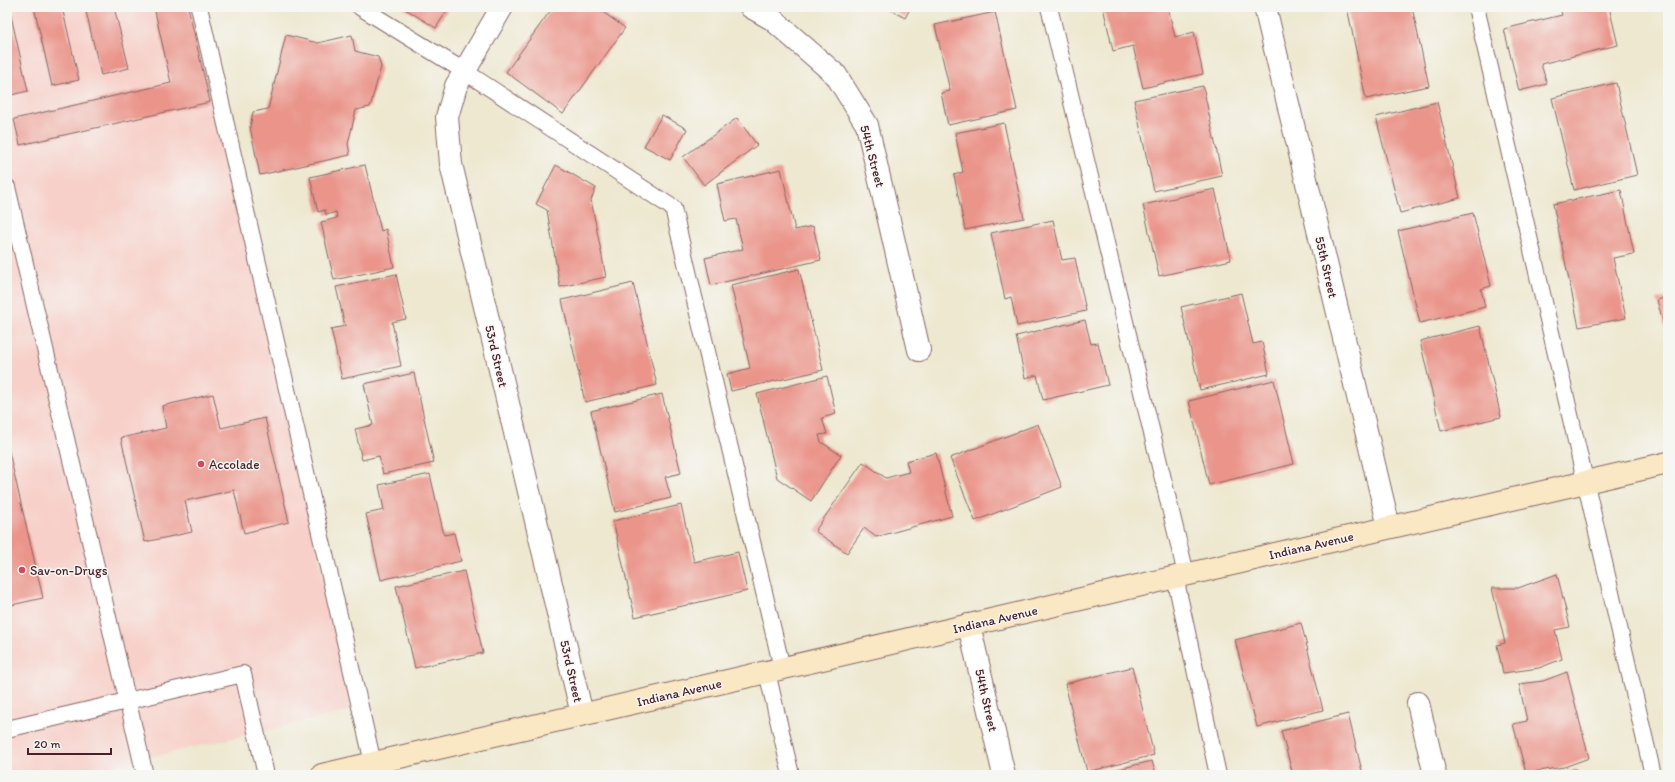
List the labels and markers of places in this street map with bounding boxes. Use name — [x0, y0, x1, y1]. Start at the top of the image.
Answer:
place label: Accolade — [209, 457, 260, 472]
marker: Accolade — [196, 459, 206, 469]
place label: Sav-on-Drugs — [30, 563, 108, 578]
marker: Sav-on-Drugs — [17, 565, 27, 575]

